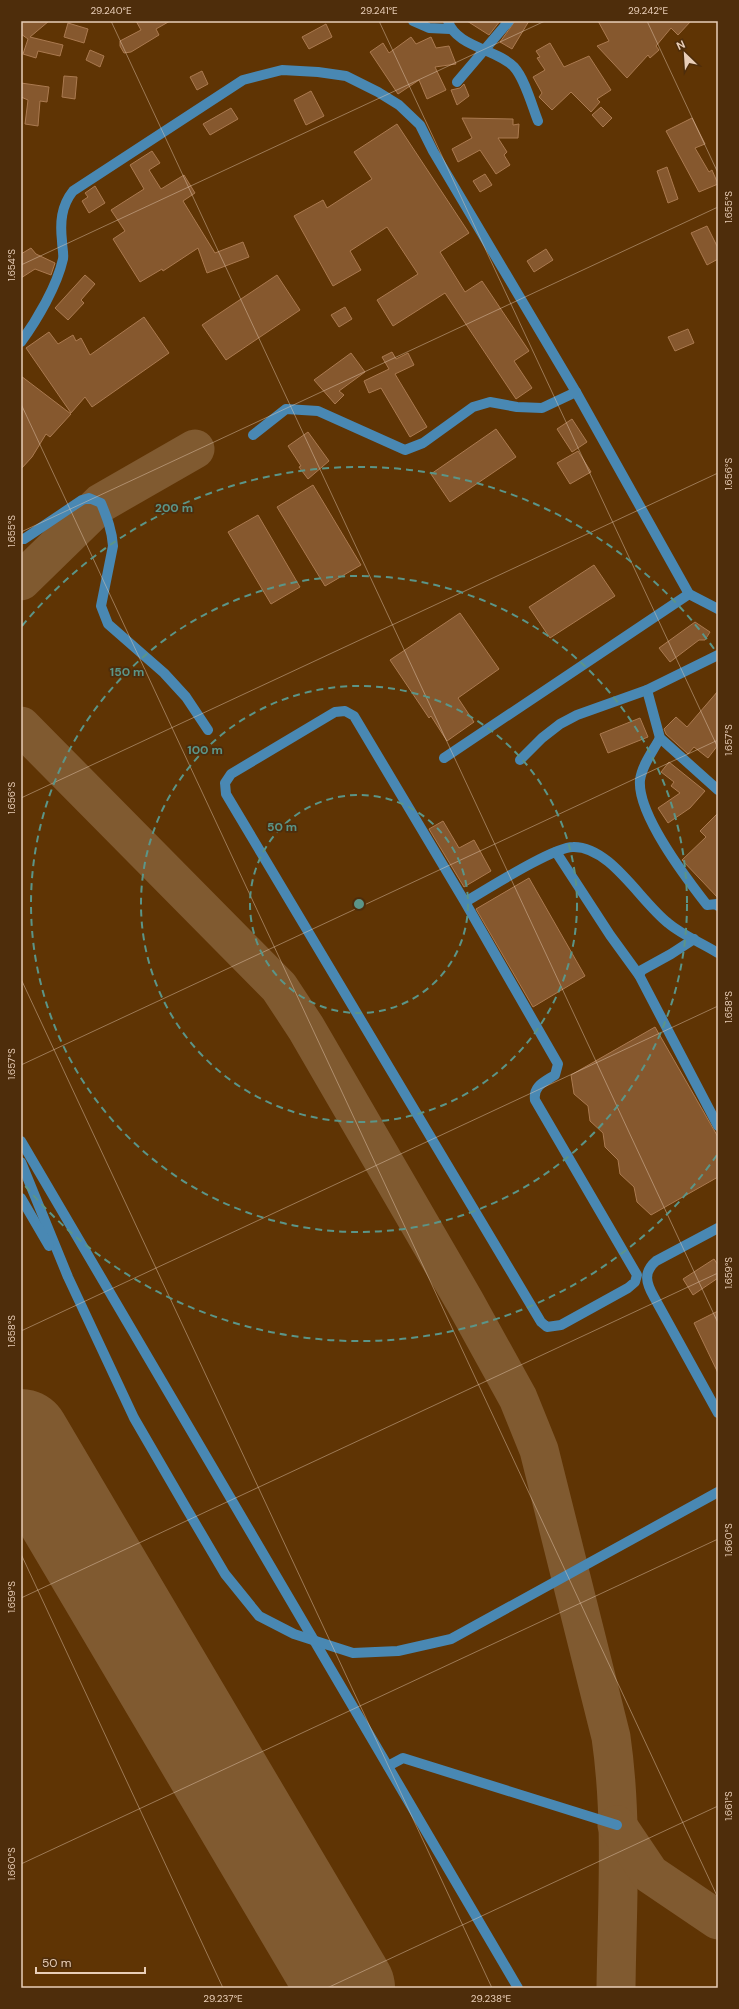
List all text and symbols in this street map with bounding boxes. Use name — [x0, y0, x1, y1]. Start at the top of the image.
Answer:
text: 29.240°E — [90, 4, 132, 17]
text: 29.241°E — [360, 4, 398, 17]
text: 29.242°E — [628, 4, 668, 17]
north arrow — [665, 34, 705, 74]
text: N — [674, 37, 687, 53]
text: 1.655°S — [722, 191, 735, 223]
text: 1.654°S — [5, 249, 18, 281]
text: 1.656°S — [722, 458, 735, 490]
text: 200 m — [155, 500, 193, 516]
text: 1.655°S — [5, 515, 18, 547]
text: 150 m — [110, 664, 144, 680]
text: 1.657°S — [722, 724, 735, 756]
text: 100 m — [187, 742, 223, 758]
text: 1.656°S — [5, 782, 18, 814]
text: 50 m — [267, 819, 297, 835]
centre of rings — [352, 897, 366, 911]
text: 1.658°S — [722, 991, 735, 1023]
text: 1.657°S — [5, 1048, 18, 1080]
text: 1.659°S — [722, 1257, 735, 1289]
text: 1.658°S — [5, 1315, 18, 1347]
text: 1.660°S — [722, 1523, 735, 1557]
text: 1.659°S — [5, 1581, 18, 1613]
text: 1.661°S — [722, 1791, 735, 1821]
text: 1.660°S — [5, 1847, 18, 1881]
scale bar — [36, 1949, 145, 1975]
text: 50 m — [42, 1955, 71, 1971]
text: 29.237°E — [203, 1992, 243, 2005]
text: 29.238°E — [471, 1992, 512, 2005]

